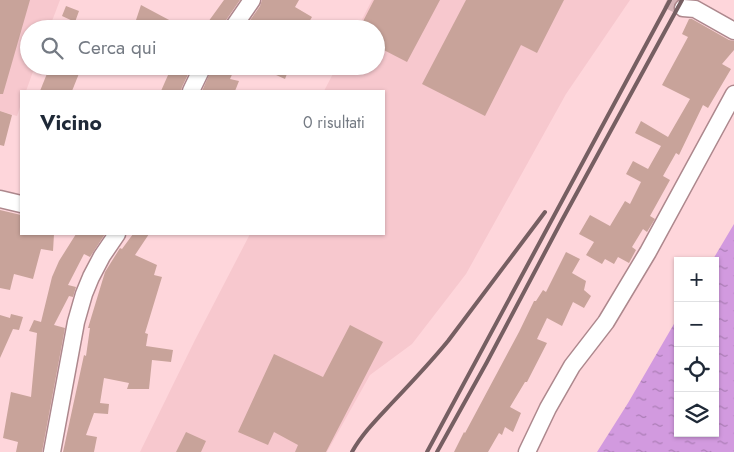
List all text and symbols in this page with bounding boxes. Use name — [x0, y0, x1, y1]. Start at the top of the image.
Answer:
search box — [20, 20, 385, 75]
icon: search — [38, 34, 66, 62]
text: Cerca qui — [78, 34, 157, 61]
text: Vicino — [40, 108, 102, 138]
text: 0 risultati — [303, 111, 365, 134]
map controls — [674, 257, 719, 437]
button: + — [674, 257, 719, 302]
button: − — [674, 302, 719, 347]
button: locate — [674, 347, 719, 392]
button: layers — [674, 392, 719, 437]

